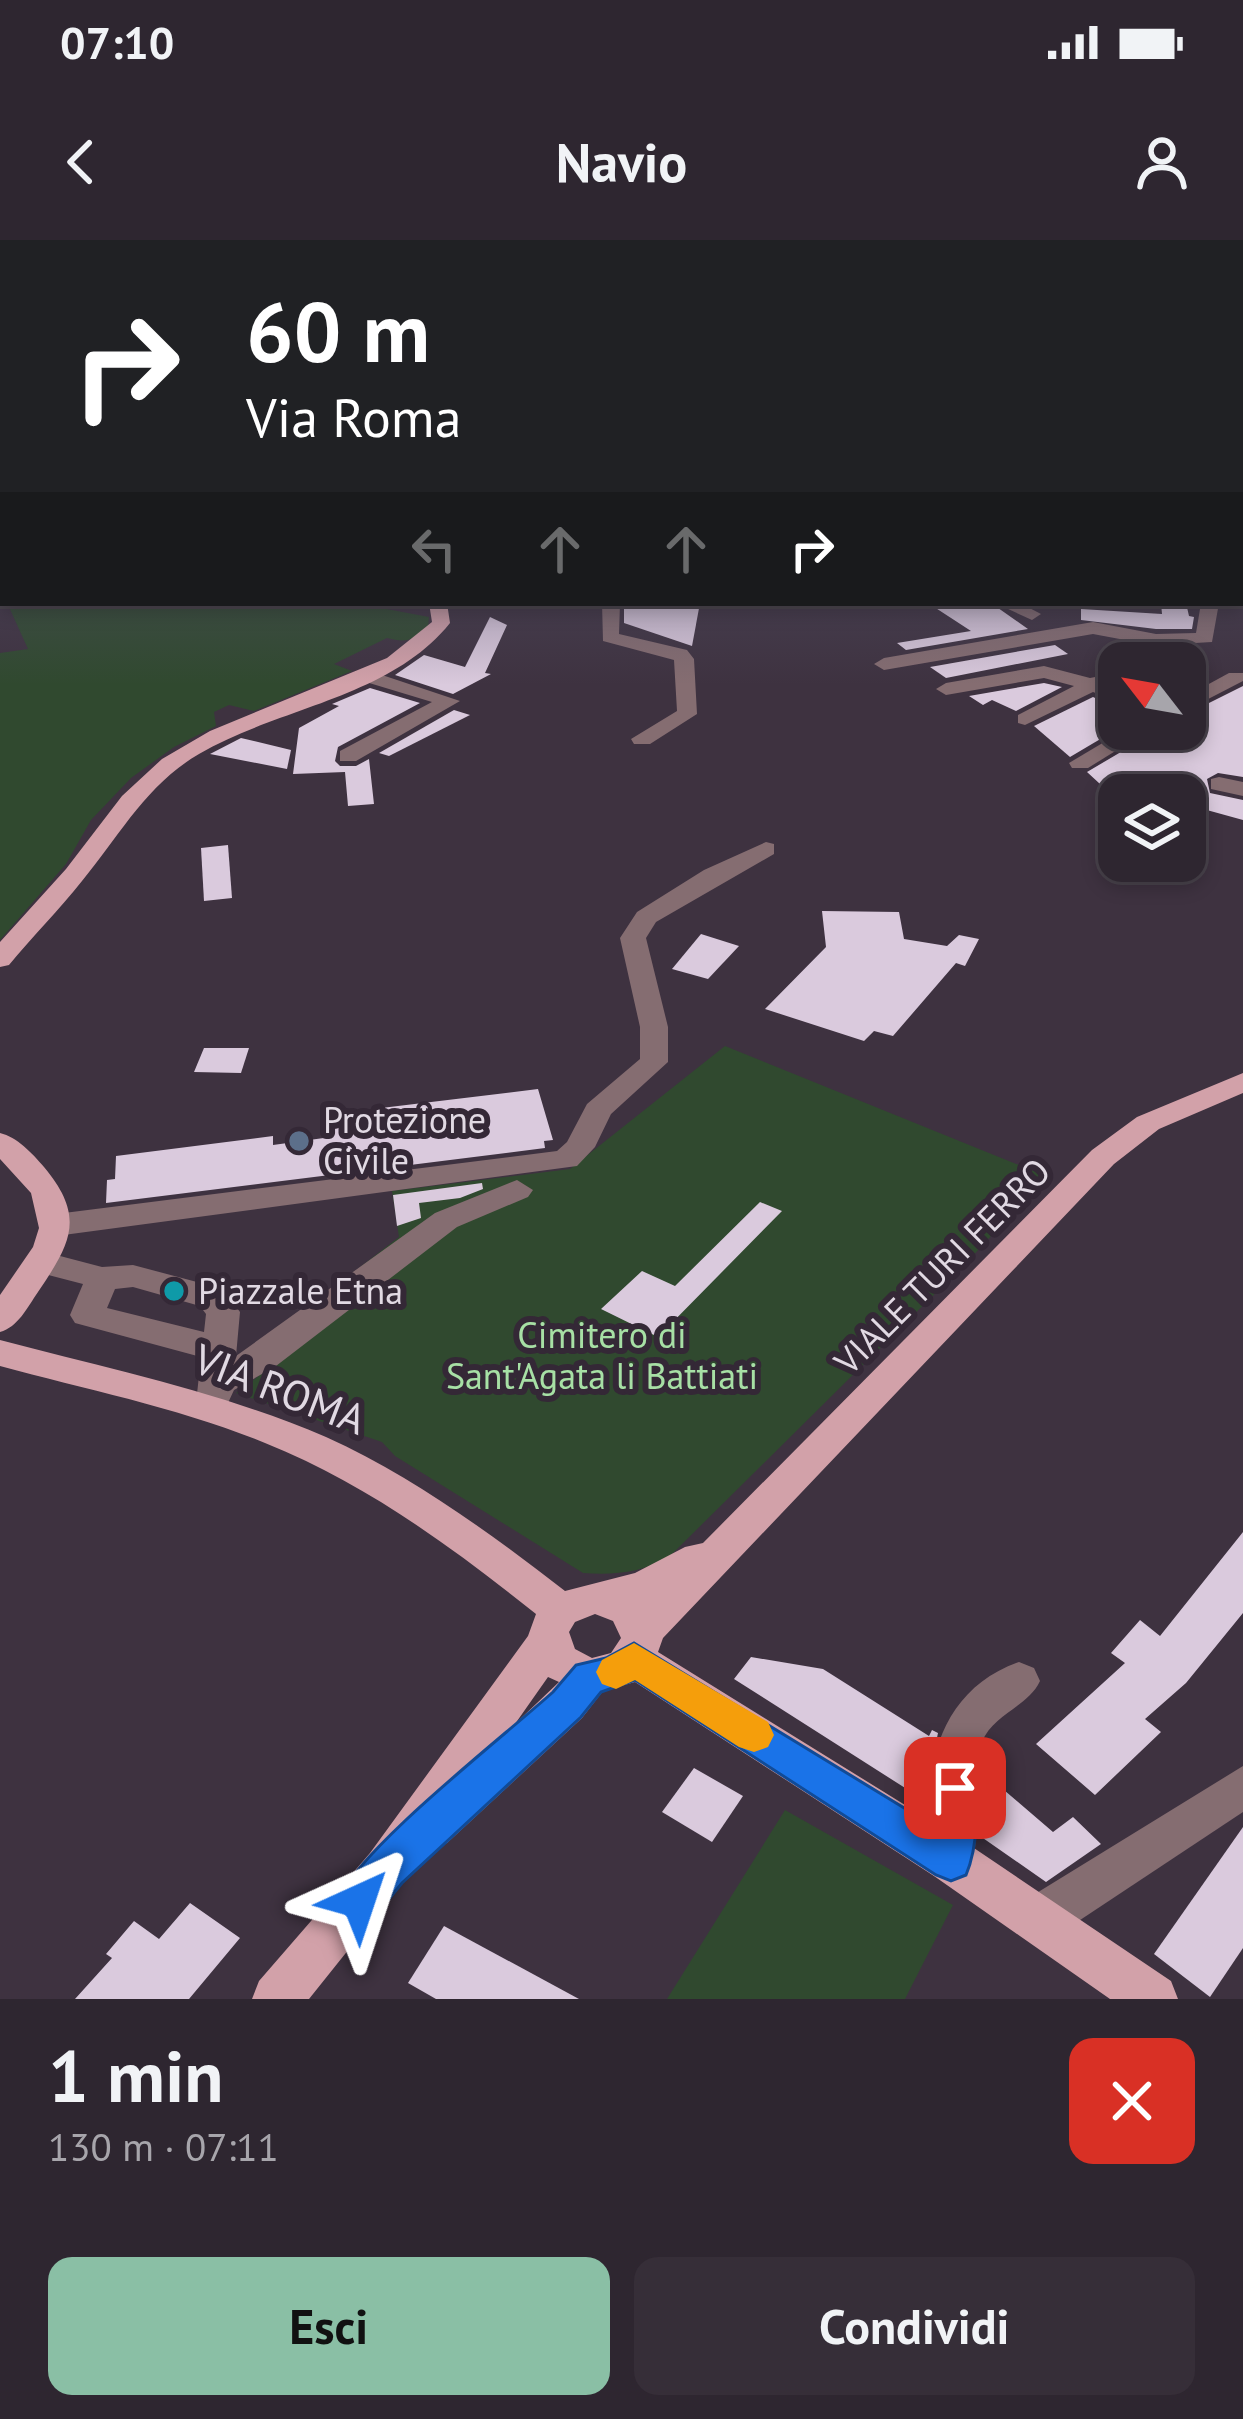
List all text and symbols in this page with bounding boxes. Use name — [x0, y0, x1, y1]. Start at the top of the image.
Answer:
text: 07:10 — [60, 13, 174, 71]
text: Navio — [556, 127, 687, 197]
icon: back — [48, 129, 114, 195]
icon: person — [1129, 129, 1195, 195]
text: 60 m — [246, 276, 430, 385]
icon: right — [48, 288, 204, 444]
text: Via Roma — [246, 382, 461, 452]
icon: left — [401, 516, 467, 582]
icon: ahead — [527, 516, 593, 582]
icon: ahead — [653, 516, 719, 582]
icon: right — [779, 516, 845, 582]
north arrow — [1098, 642, 1206, 750]
map controls — [1098, 642, 1206, 882]
button: layers — [1098, 774, 1206, 882]
place label: Protezione Civile — [323, 1096, 486, 1184]
marker: Protezione Civile — [286, 1128, 312, 1154]
street label: VIALE TURI FERRO — [823, 1148, 1060, 1384]
place label: Piazzale Etna — [198, 1267, 403, 1314]
marker: Piazzale Etna — [161, 1278, 187, 1304]
park label: Cimitero di Sant'Agata li Battiati — [446, 1311, 758, 1399]
street label: VIA ROMA — [185, 1330, 374, 1447]
pin — [904, 1737, 1006, 1839]
icon: arrive — [922, 1755, 988, 1821]
position arrow — [296, 1838, 422, 1964]
text: 1 min — [48, 2029, 224, 2122]
button: close — [1069, 2038, 1195, 2164]
text: 130 m · 07:11 — [48, 2121, 279, 2172]
button: Esci — [48, 2257, 610, 2395]
button: Condividi — [634, 2257, 1195, 2395]

